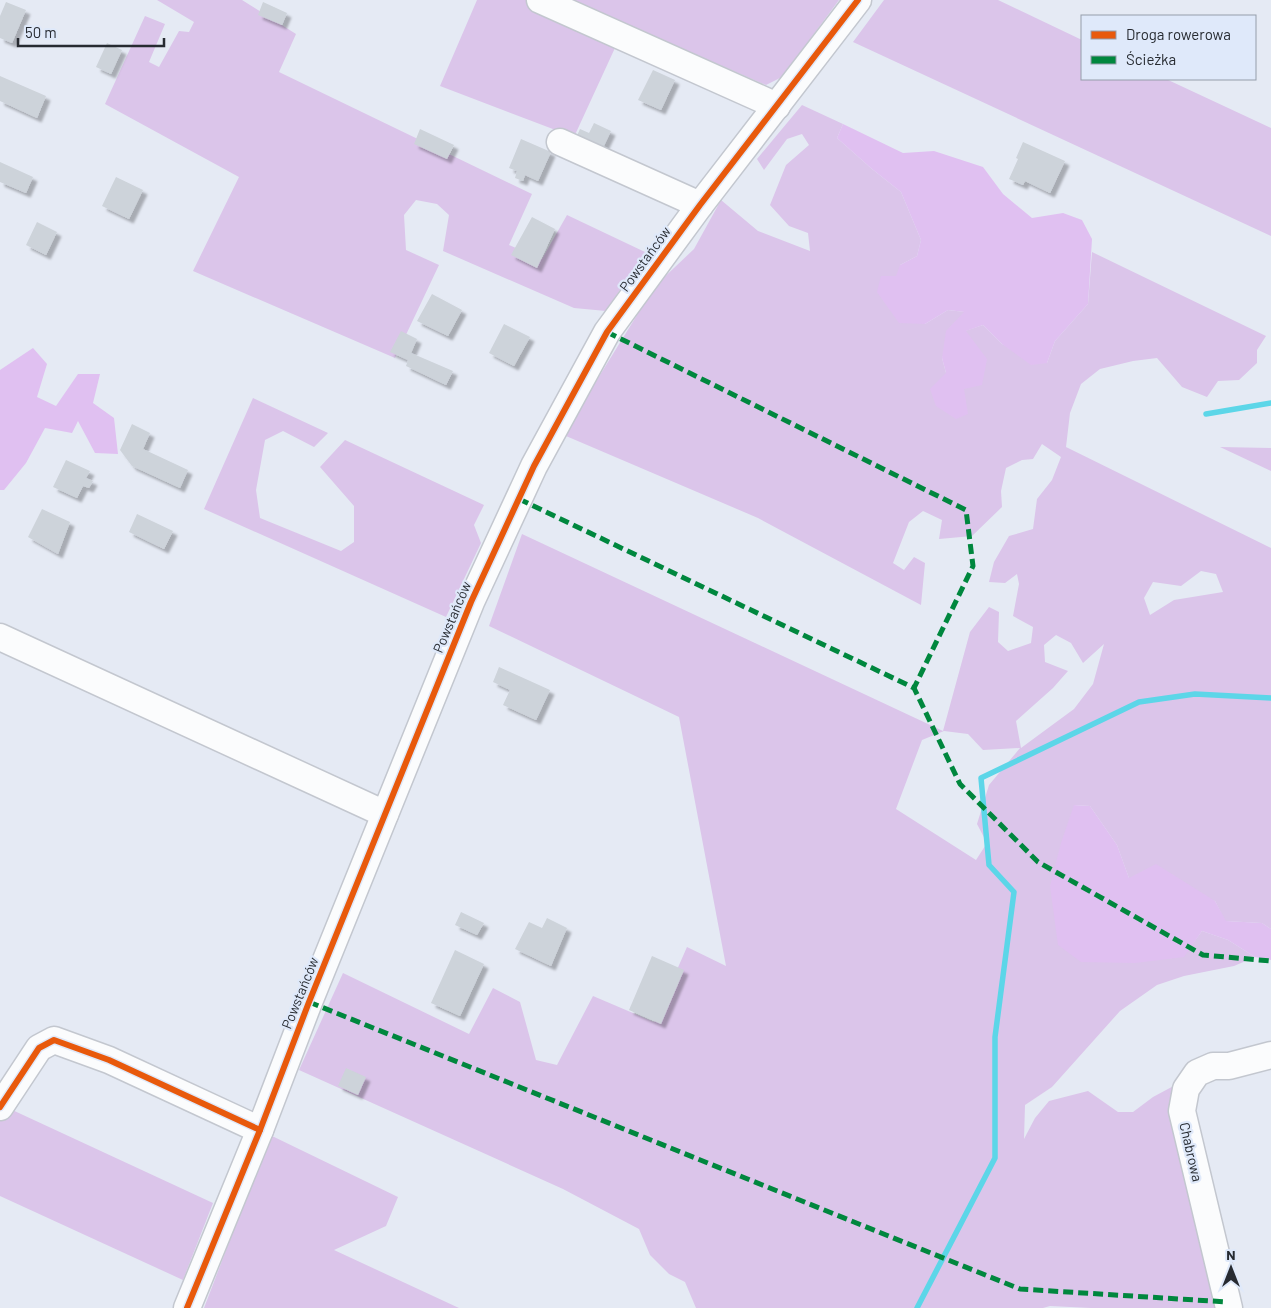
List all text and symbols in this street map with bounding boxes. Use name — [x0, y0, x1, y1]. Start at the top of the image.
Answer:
scale bar — [18, 15, 164, 47]
legend — [1081, 15, 1256, 80]
text: 50 m — [25, 23, 57, 41]
text: Droga rowerowa — [1126, 25, 1231, 43]
text: Ścieżka — [1126, 50, 1176, 68]
street label: Powstańców — [615, 223, 674, 294]
street label: Powstańców — [429, 578, 474, 655]
street label: Powstańców — [277, 954, 322, 1031]
street label: Chabrowa — [1176, 1121, 1207, 1183]
north arrow — [1206, 1243, 1256, 1293]
text: N — [1226, 1246, 1236, 1263]

